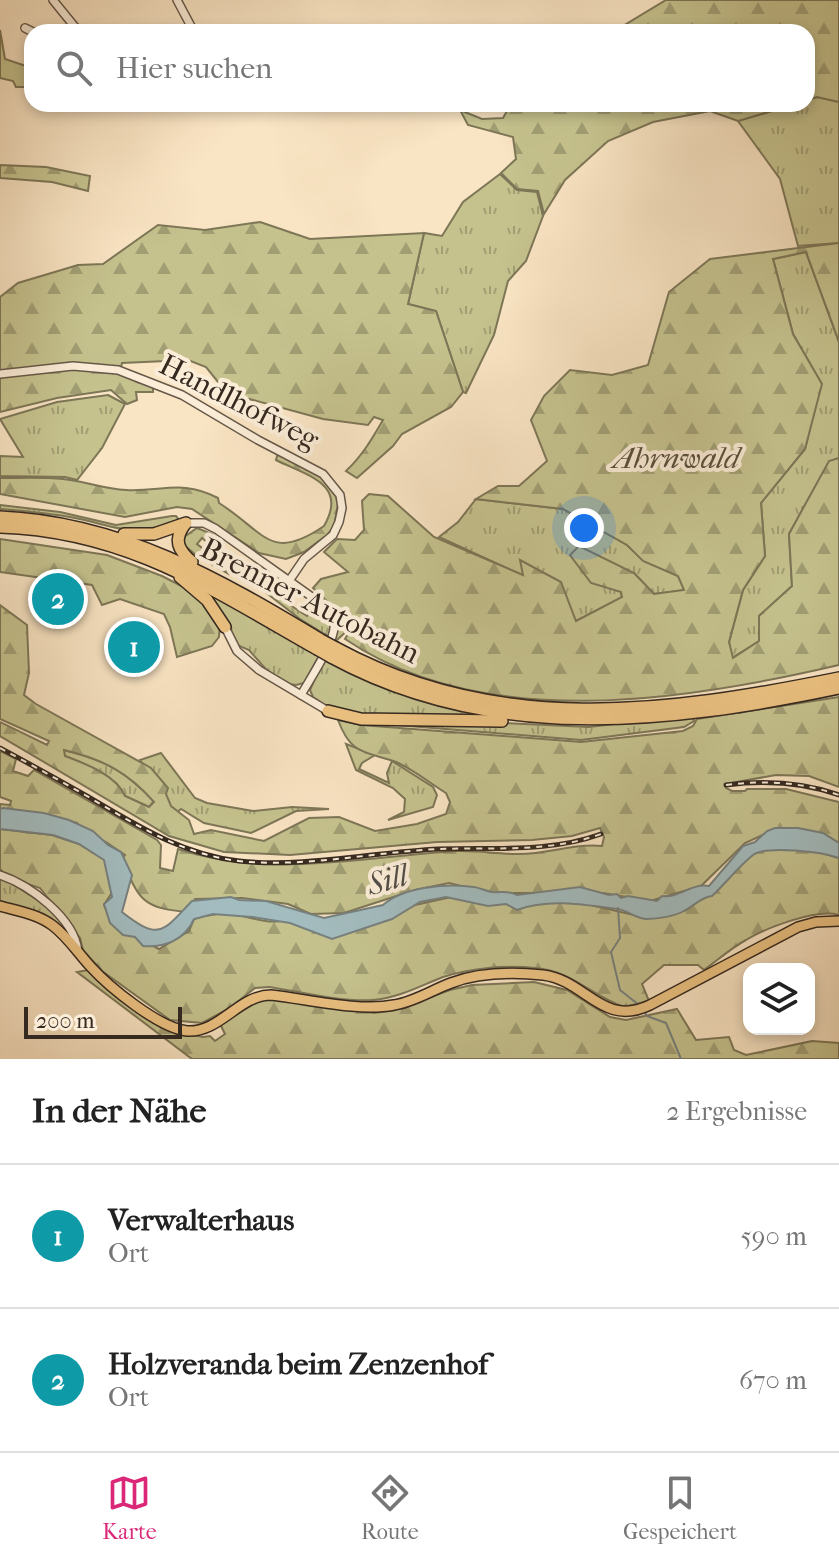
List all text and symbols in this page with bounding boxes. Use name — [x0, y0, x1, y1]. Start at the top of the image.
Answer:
search box — [24, 24, 815, 112]
icon: search — [52, 46, 96, 90]
text: Hier suchen — [116, 51, 272, 86]
street label: Handlhofweg — [153, 347, 325, 458]
park label: Ahrnwald — [609, 441, 743, 476]
your location — [564, 508, 604, 548]
street label: Brenner Autobahn — [195, 531, 426, 672]
pin: 2 — [32, 569, 84, 629]
pin: 1 — [108, 617, 160, 677]
water label: Sill — [361, 855, 415, 904]
map controls — [743, 963, 815, 1035]
button: layers — [743, 963, 815, 1035]
scale bar — [24, 1003, 182, 1039]
text: 200 m — [36, 1008, 95, 1034]
text: In der Nähe — [32, 1091, 206, 1131]
text: 2 Ergebnisse — [666, 1096, 807, 1127]
text: Verwalterhaus — [108, 1203, 294, 1238]
text: 1 — [53, 1221, 63, 1252]
text: 590 m — [741, 1221, 807, 1252]
text: Ort — [108, 1238, 149, 1269]
text: Holzveranda beim Zenzenhof — [108, 1347, 488, 1382]
text: 2 — [51, 1365, 65, 1396]
text: 670 m — [739, 1365, 807, 1396]
text: Ort — [108, 1382, 149, 1413]
tab: Karte — [102, 1471, 157, 1545]
tab: Route — [361, 1471, 419, 1545]
tab: Gespeichert — [623, 1471, 737, 1545]

